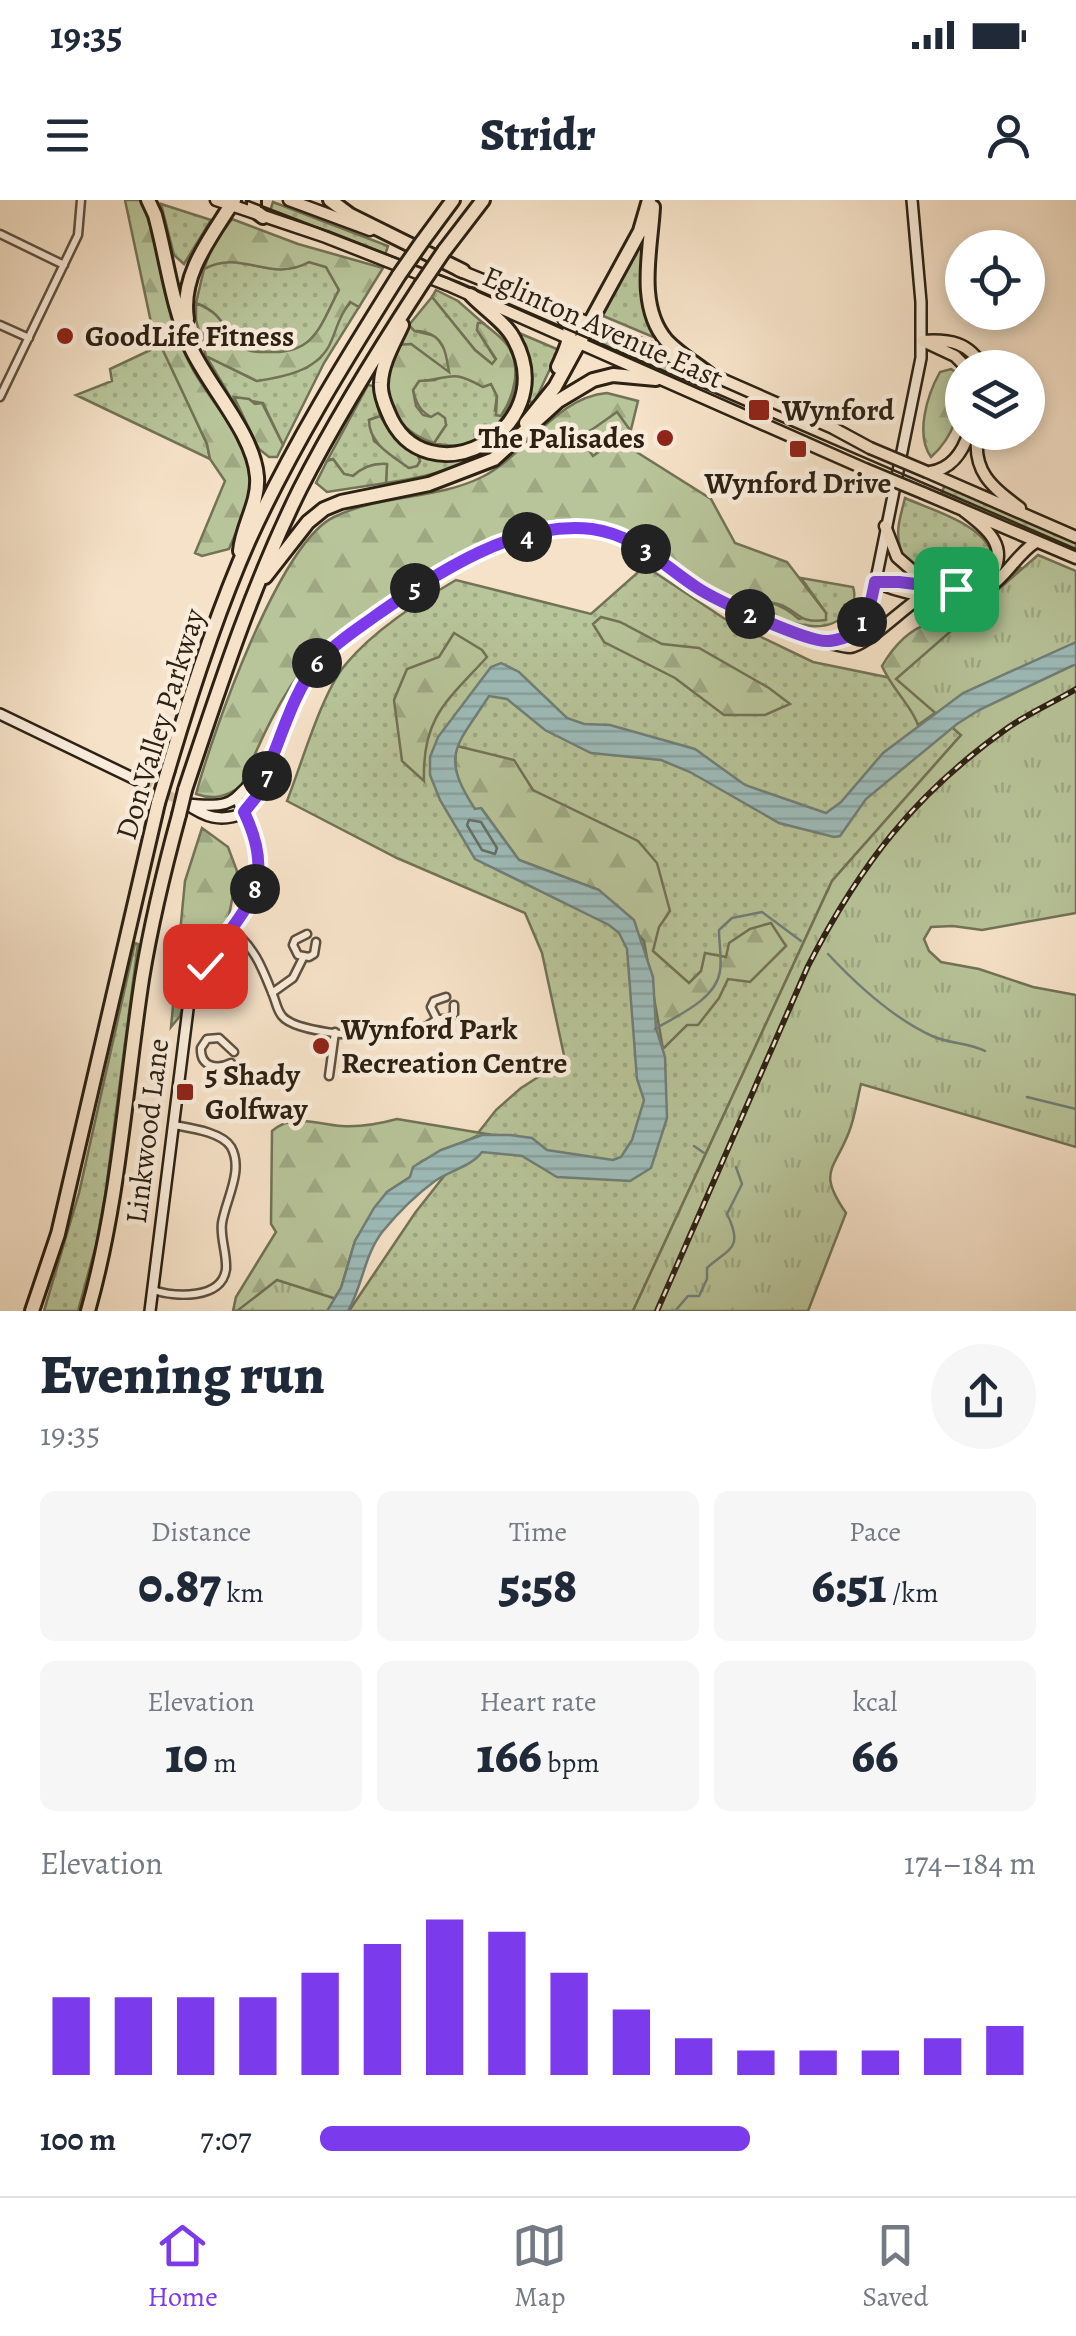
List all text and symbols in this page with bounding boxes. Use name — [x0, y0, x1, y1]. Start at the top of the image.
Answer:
text: 19:35 — [50, 9, 123, 61]
text: Stridr — [480, 104, 596, 166]
icon: menu — [40, 108, 95, 163]
icon: person — [981, 108, 1036, 163]
map controls — [945, 230, 1045, 450]
button: locate — [945, 230, 1045, 330]
street label: Eglinton Avenue East — [476, 256, 730, 398]
place label: GoodLife Fitness — [85, 316, 294, 356]
marker: GoodLife Fitness — [54, 325, 76, 347]
button: layers — [945, 350, 1045, 450]
place label: Wynford — [781, 390, 895, 430]
marker: Wynford — [746, 397, 772, 423]
place label: The Palisades — [478, 418, 645, 458]
marker: The Palisades — [654, 427, 676, 449]
marker: Wynford Drive — [787, 438, 809, 460]
place label: Wynford Drive — [704, 463, 891, 503]
pin: 4 — [502, 512, 552, 562]
text: 4 — [520, 518, 534, 556]
pin: 3 — [621, 524, 671, 574]
text: 3 — [640, 530, 652, 568]
pin — [914, 547, 999, 632]
icon: arrive — [929, 562, 984, 617]
pin: 5 — [390, 563, 440, 613]
text: 5 — [409, 569, 421, 607]
pin: 2 — [725, 589, 775, 639]
text: 2 — [743, 595, 757, 633]
pin: 1 — [837, 597, 887, 647]
street label: Don Valley Parkway — [106, 603, 214, 844]
text: 1 — [857, 603, 867, 641]
pin: 6 — [292, 638, 342, 688]
text: 6 — [310, 644, 324, 682]
pin: 7 — [242, 751, 292, 801]
text: 7 — [261, 757, 273, 795]
pin: 8 — [230, 864, 280, 914]
text: 8 — [248, 870, 262, 908]
pin — [163, 924, 248, 1009]
icon: check — [178, 939, 233, 994]
place label: Wynford Park Recreation Centre — [340, 1009, 567, 1083]
marker: Wynford Park Recreation Centre — [310, 1035, 332, 1057]
street label: Linkwood Lane — [116, 1036, 178, 1226]
place label: 5 Shady Golfway — [205, 1055, 309, 1129]
marker: 5 Shady Golfway — [174, 1081, 196, 1103]
text: Evening run — [40, 1337, 325, 1412]
button: share — [931, 1344, 1036, 1449]
text: 19:35 — [40, 1412, 100, 1456]
text: Distance — [151, 1513, 251, 1551]
text: Time — [509, 1513, 567, 1551]
text: Pace — [849, 1513, 901, 1551]
text: 0.87 — [138, 1551, 221, 1619]
text: 5:58 — [499, 1551, 577, 1619]
text: 6:51 — [812, 1551, 886, 1619]
text: km — [221, 1574, 264, 1612]
text: /km — [886, 1574, 938, 1612]
text: Elevation — [147, 1683, 255, 1721]
text: Heart rate — [480, 1683, 596, 1721]
text: kcal — [853, 1683, 897, 1721]
text: 10 — [165, 1721, 208, 1789]
text: 166 — [476, 1721, 542, 1789]
text: 66 — [852, 1721, 899, 1789]
text: m — [208, 1744, 237, 1782]
text: bpm — [542, 1744, 600, 1782]
text: Elevation — [40, 1841, 163, 1885]
text: 174–184 m — [904, 1841, 1036, 1885]
text: 100 m — [40, 2117, 116, 2161]
text: 7:07 — [200, 2117, 252, 2161]
tab: Home — [147, 2218, 218, 2316]
tab: Map — [512, 2218, 567, 2316]
tab: Saved — [862, 2218, 929, 2316]

